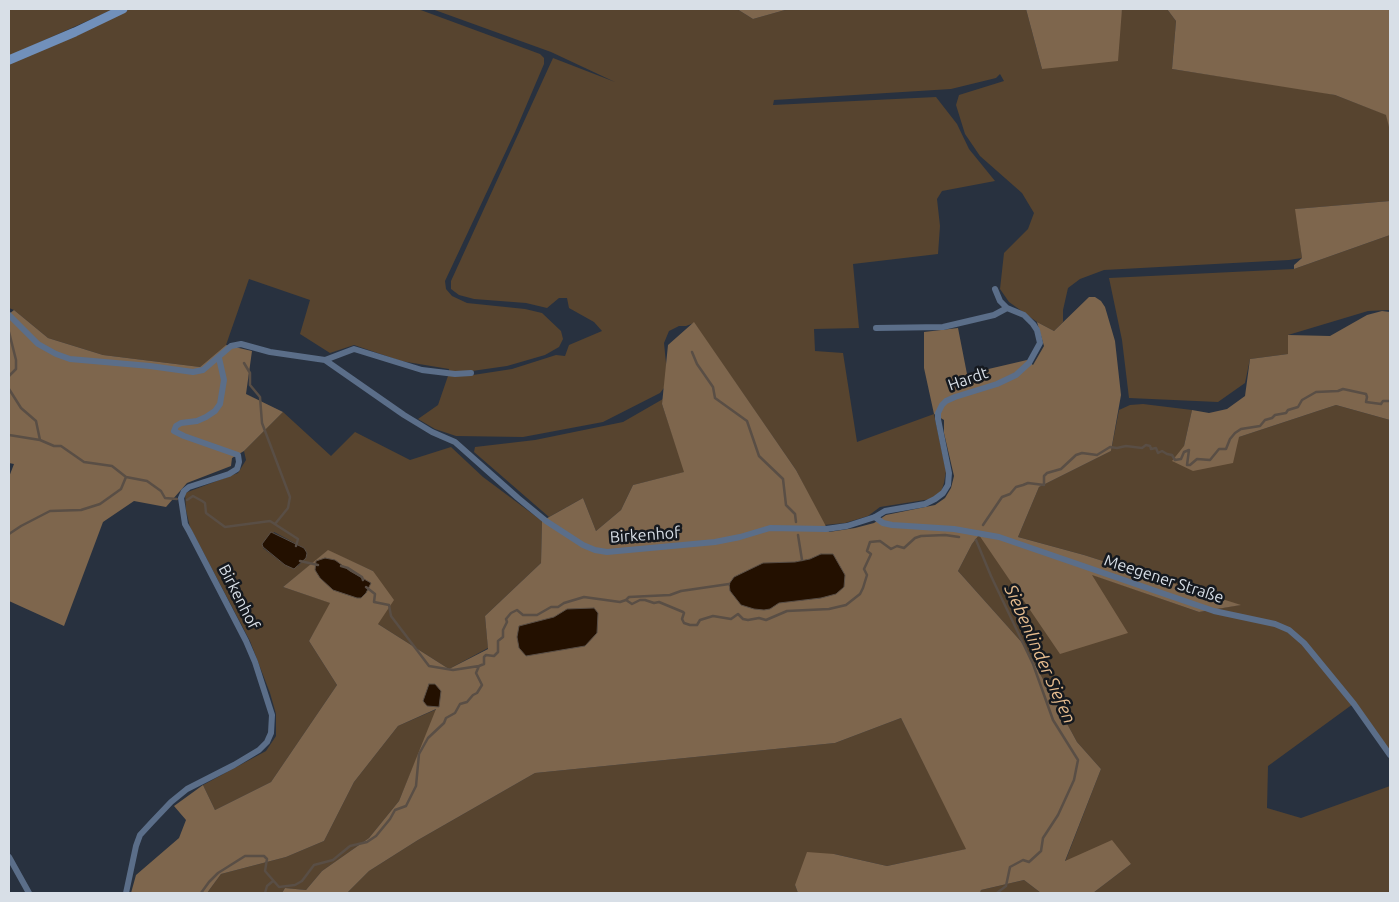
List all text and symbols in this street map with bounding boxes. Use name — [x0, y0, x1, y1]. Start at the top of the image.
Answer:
street label: Hardt — [945, 363, 991, 395]
street label: Birkenhof — [609, 523, 681, 547]
street label: Meegener Straße — [1102, 551, 1226, 607]
street label: Birkenhof — [214, 561, 264, 633]
water label: Siebenlinder Siefen — [1000, 581, 1080, 727]

